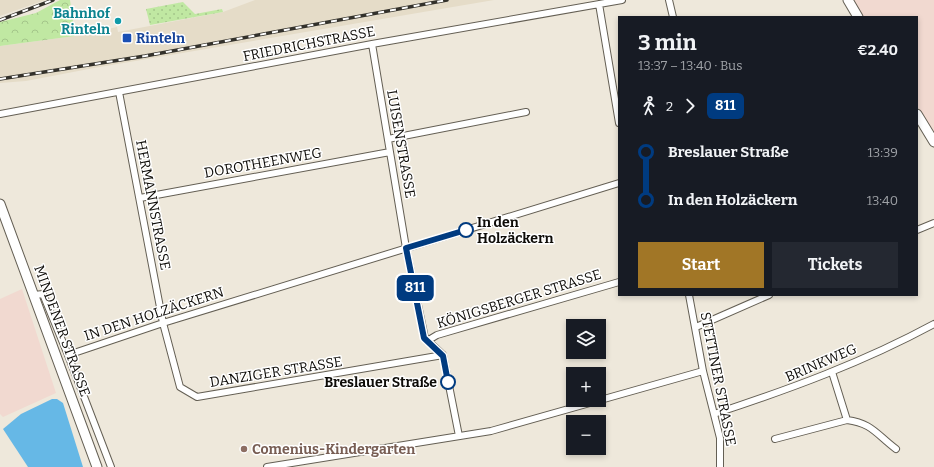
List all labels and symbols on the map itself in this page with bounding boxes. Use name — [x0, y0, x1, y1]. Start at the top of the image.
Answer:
place label: Bahnhof Rinteln — [53, 5, 111, 38]
marker: Bahnhof Rinteln — [113, 16, 123, 26]
street label: FRIEDRICHSTRASSE — [242, 23, 376, 65]
place label: Rinteln — [136, 30, 185, 47]
marker: Rinteln — [121, 32, 133, 44]
street label: LUISENSTRASSE — [383, 89, 419, 199]
street label: HERMANNSTRASSE — [132, 138, 174, 272]
street label: DOROTHEENWEG — [203, 144, 323, 182]
place label: In den Holzäckern — [477, 214, 553, 247]
marker: In den Holzäckern — [458, 222, 474, 238]
street label: MINDENER STRASSE — [30, 263, 94, 399]
street label: KÖNIGSBERGER STRASSE — [435, 266, 603, 332]
line badge: 811 — [392, 275, 438, 301]
street label: IN DEN HOLZÄCKERN — [82, 283, 226, 345]
street label: STETTINER STRASSE — [697, 311, 739, 447]
street label: BRINKWEG — [783, 340, 859, 386]
street label: DANZIGER STRASSE — [208, 353, 344, 391]
place label: Breslauer Straße — [324, 374, 437, 391]
marker: Breslauer Straße — [440, 374, 456, 390]
place label: Comenius-Kindergarten — [252, 441, 415, 458]
marker: Comenius-Kindergarten — [239, 444, 249, 454]

